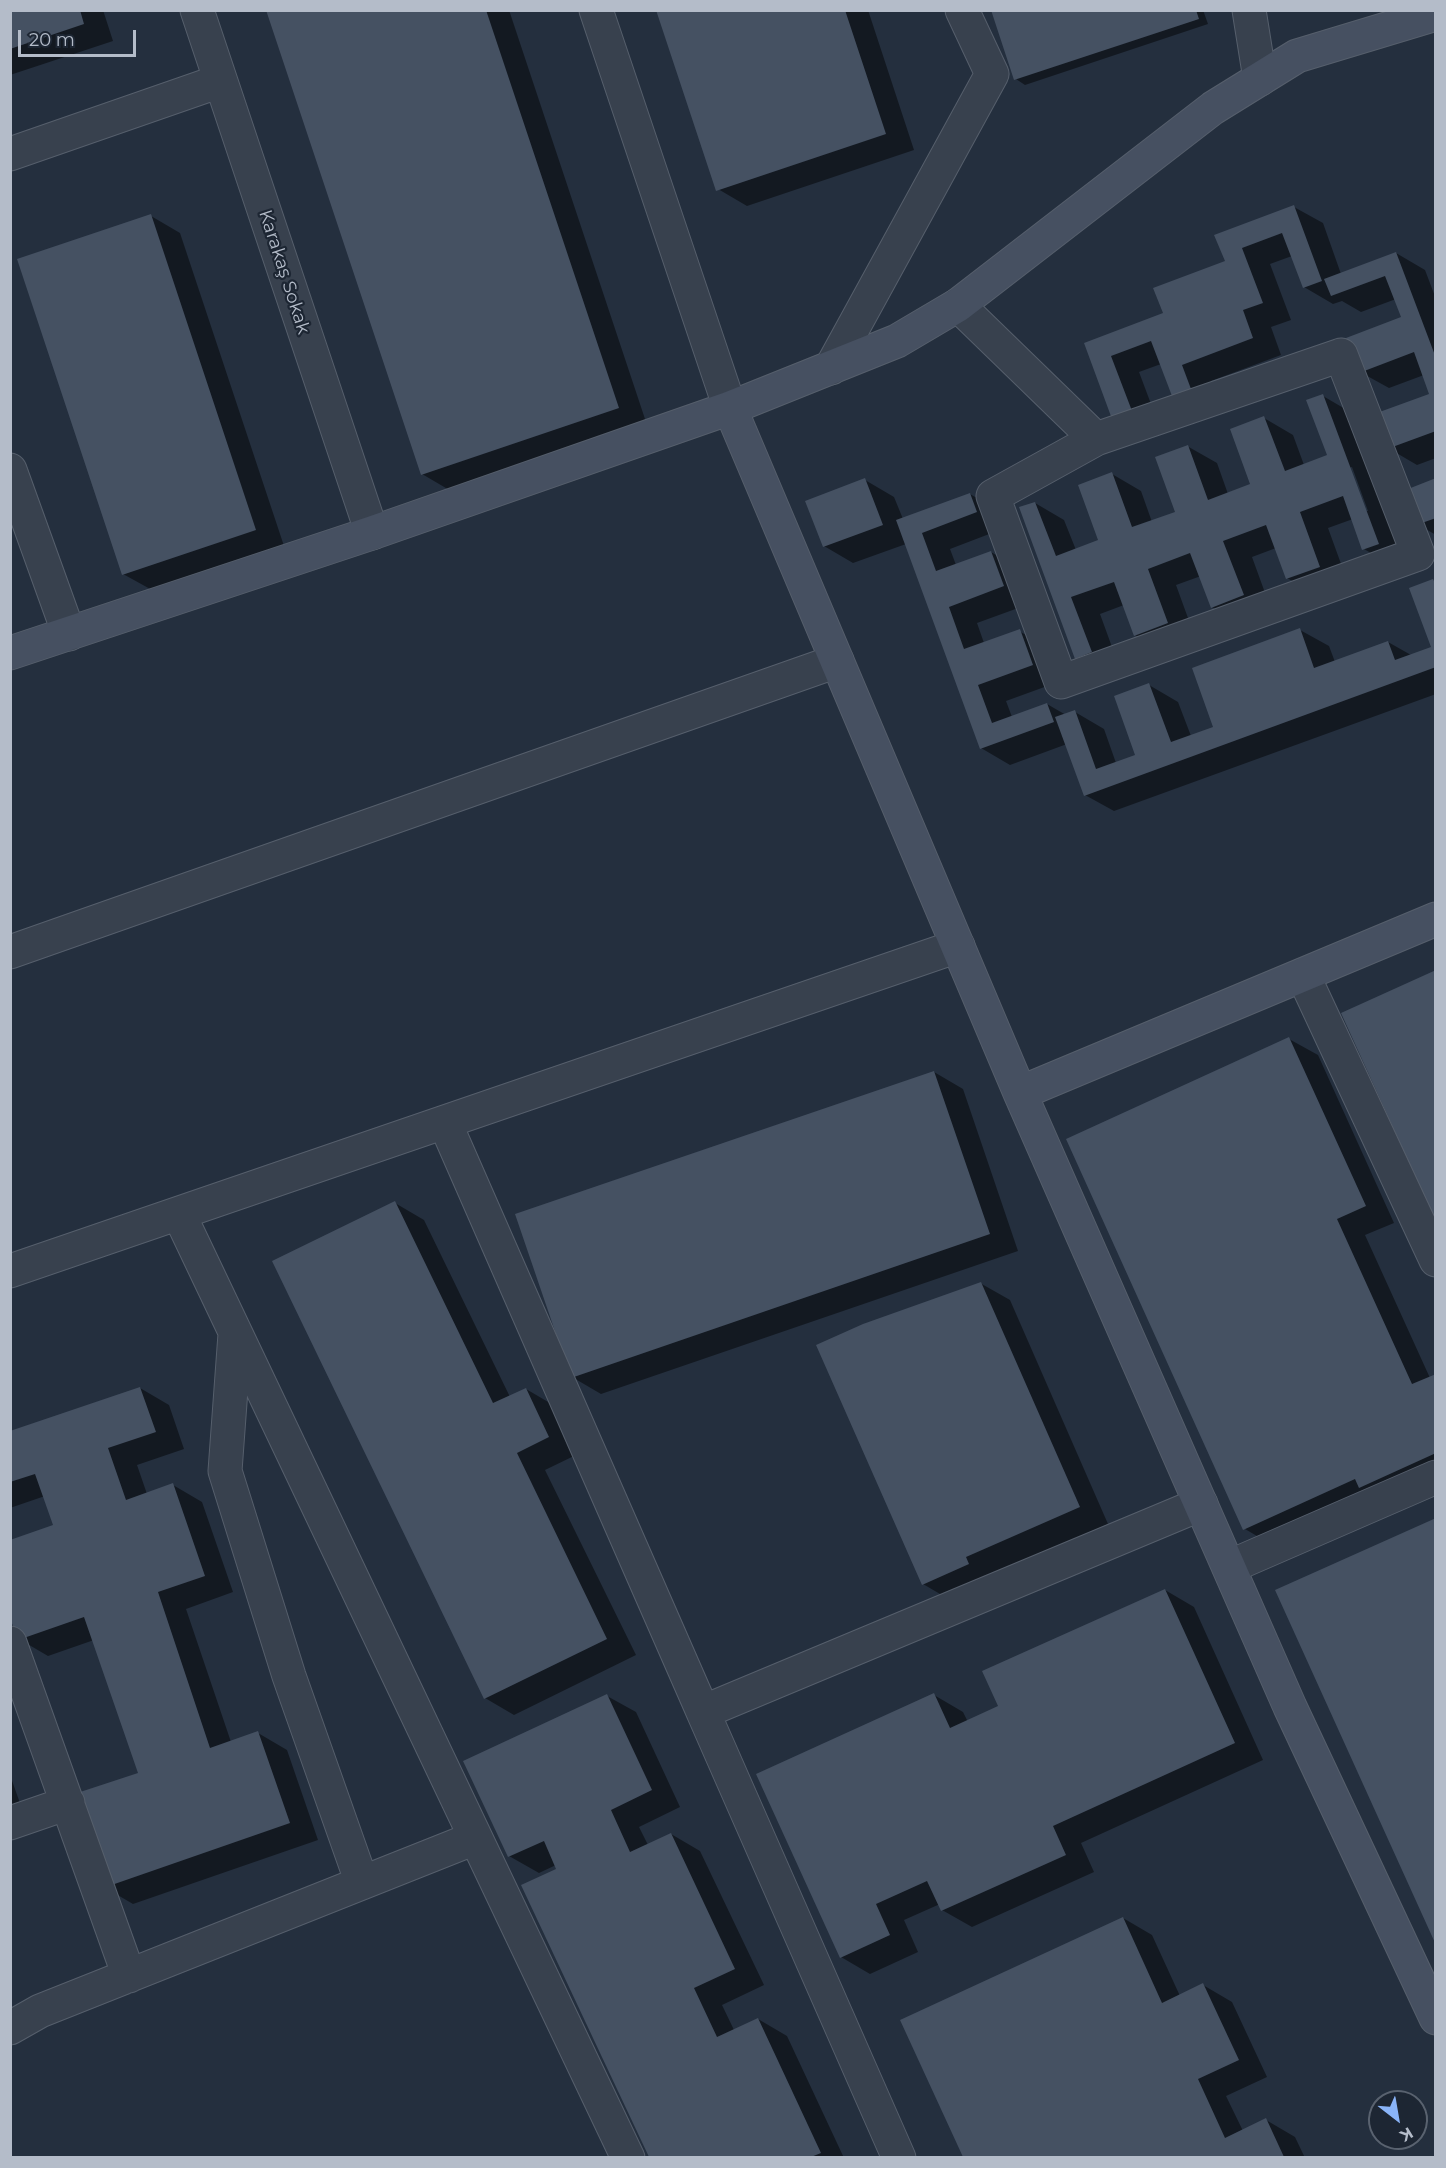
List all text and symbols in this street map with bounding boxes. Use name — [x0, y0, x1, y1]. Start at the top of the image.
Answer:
scale bar — [21, 18, 140, 56]
text: 20 m — [29, 29, 75, 51]
street label: Karakaş Sokak — [254, 207, 314, 337]
north arrow — [1368, 2090, 1428, 2150]
text: K — [1397, 2123, 1416, 2145]

